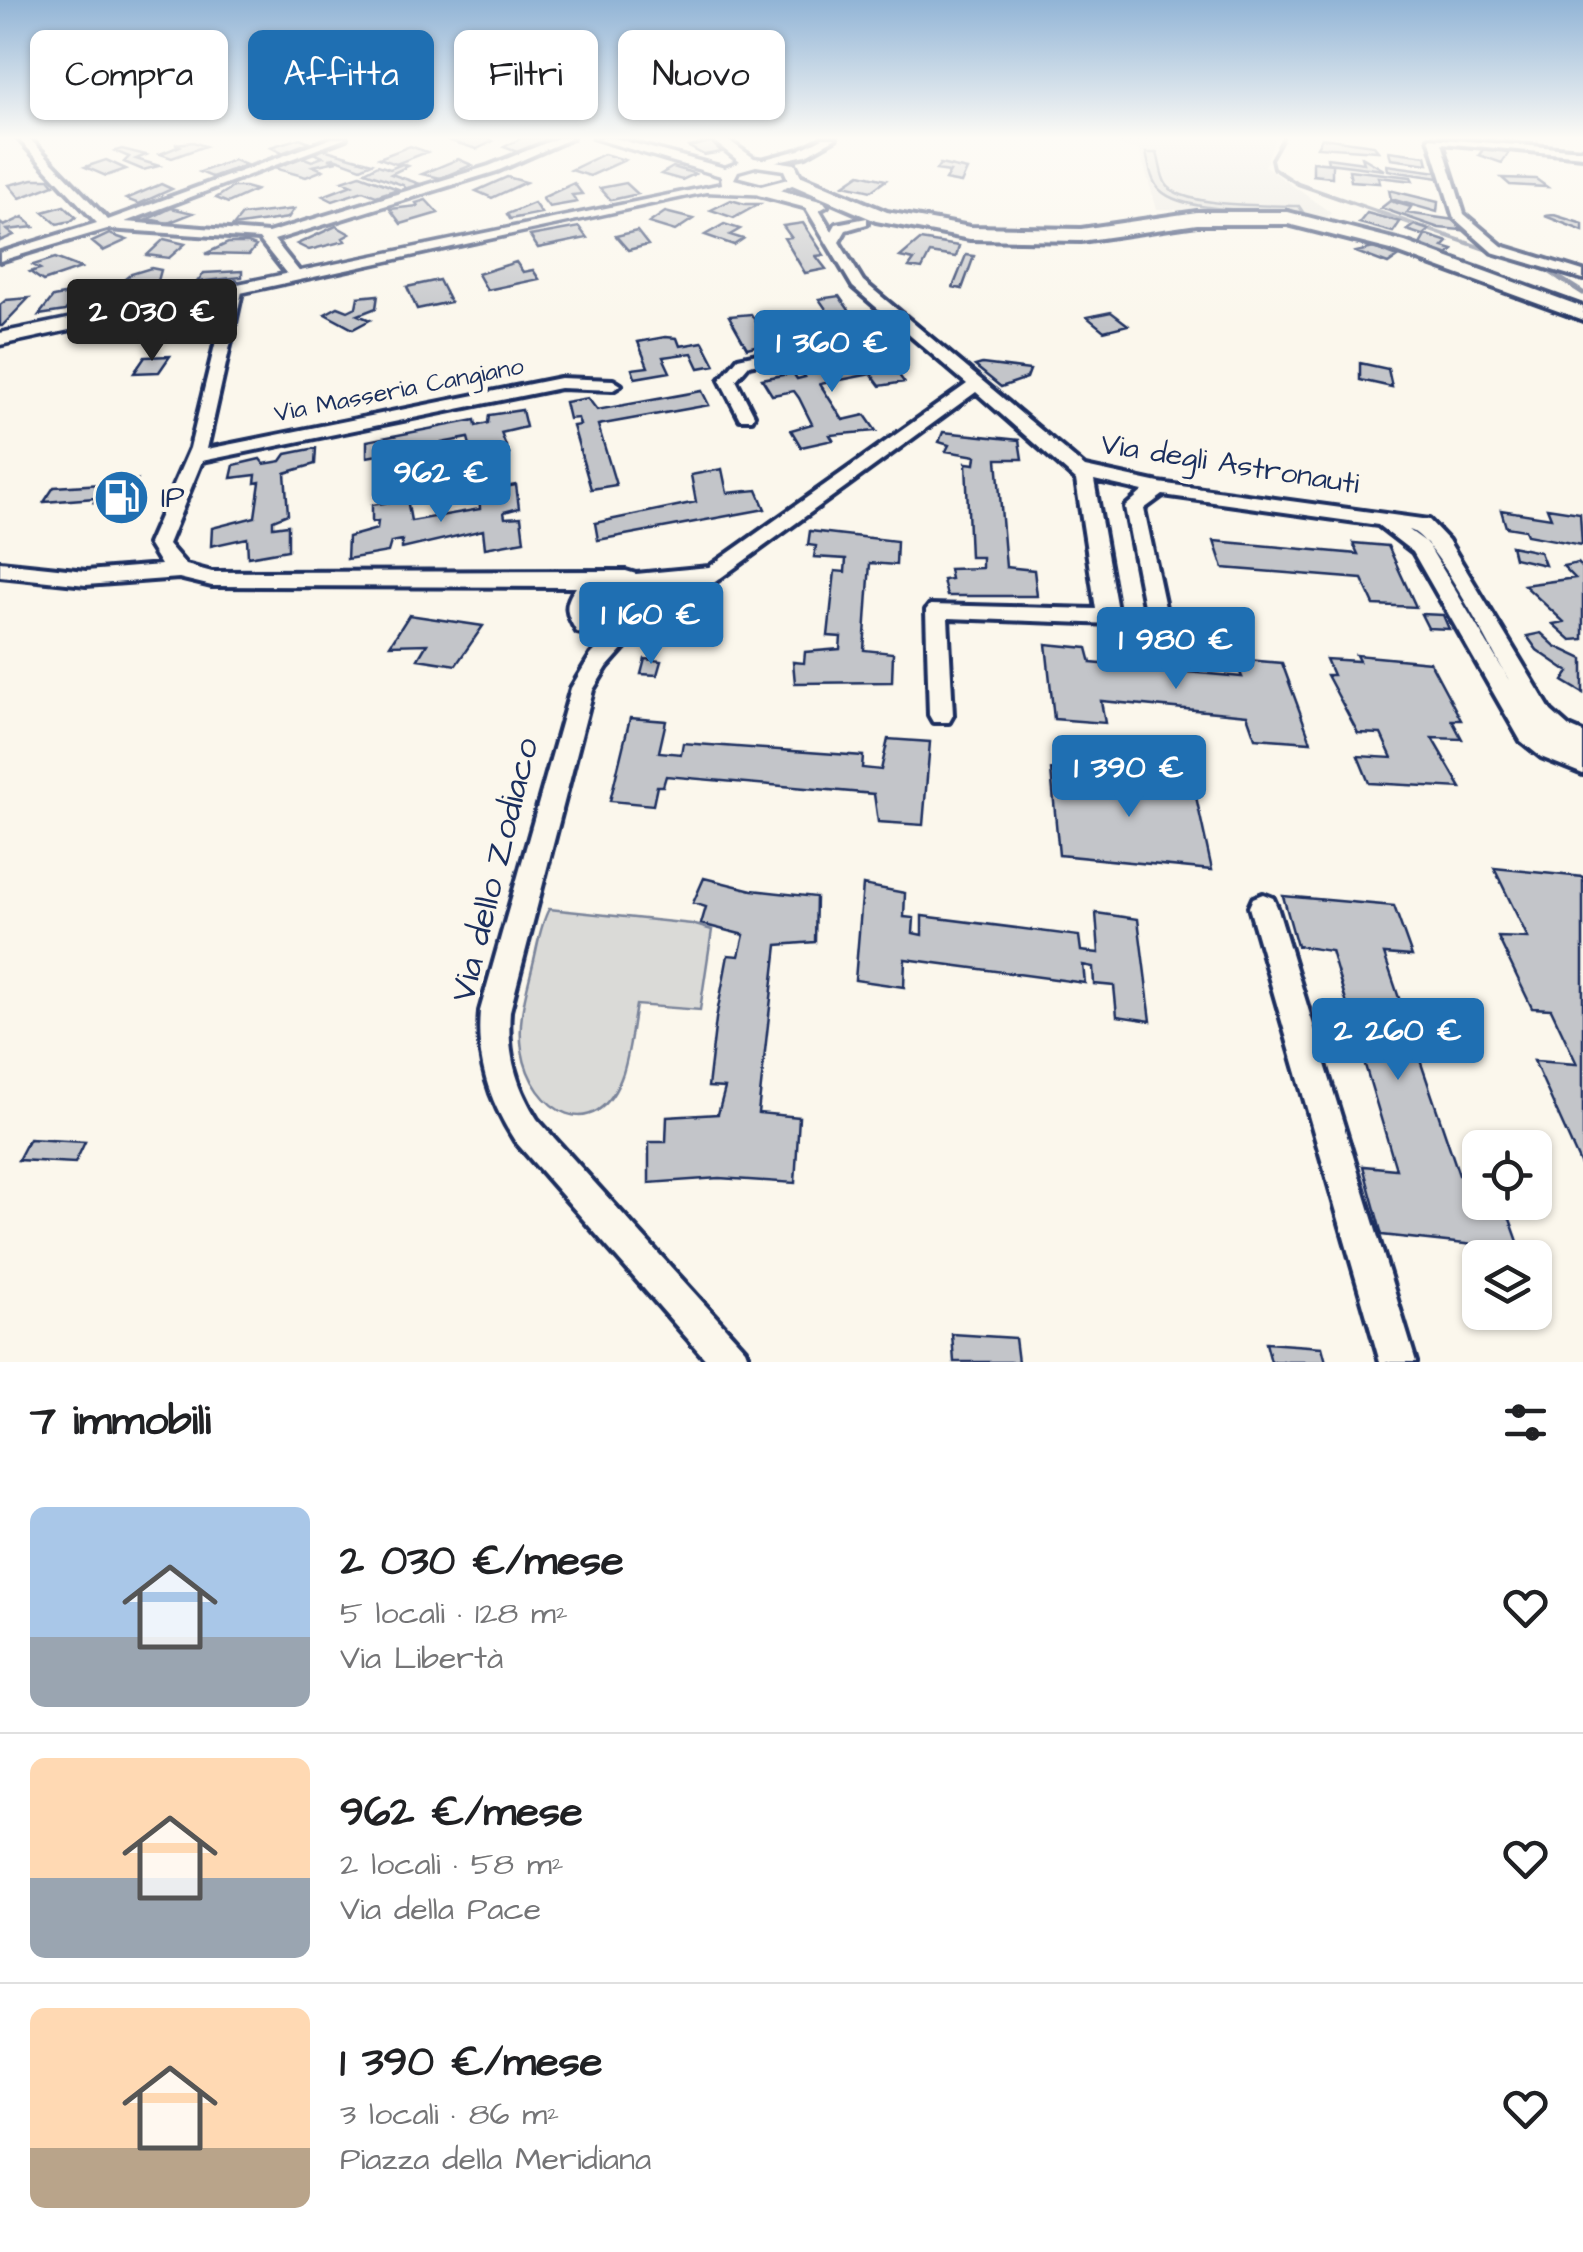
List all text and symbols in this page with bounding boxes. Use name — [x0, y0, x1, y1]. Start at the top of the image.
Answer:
chip: Compra — [30, 30, 228, 120]
chip: Affitta — [248, 30, 434, 120]
chip: Filtri — [454, 30, 598, 120]
chip: Nuovo — [618, 30, 785, 120]
pin: 2 030 € — [60, 279, 244, 364]
text: 2 030 € — [89, 289, 215, 334]
pin: 1 360 € — [740, 310, 924, 395]
text: 1 360 € — [776, 320, 888, 365]
street label: Via Masseria Cangiano — [271, 349, 527, 432]
street label: Via degli Astronauti — [1098, 423, 1363, 506]
pin: 962 € — [371, 440, 511, 525]
text: 962 € — [394, 450, 488, 495]
fuel station icon: IP — [92, 468, 152, 528]
place label: IP — [161, 477, 185, 519]
pin: 1 160 € — [559, 582, 743, 667]
text: 1 160 € — [601, 592, 701, 637]
pin: 1 980 € — [1084, 607, 1268, 692]
text: 1 980 € — [1119, 617, 1233, 662]
street label: Via dello Zodiaco — [438, 732, 552, 1007]
pin: 1 390 € — [1037, 735, 1221, 820]
text: 1 390 € — [1074, 745, 1184, 790]
pin: 2 260 € — [1306, 998, 1490, 1083]
text: 2 260 € — [1334, 1008, 1462, 1053]
map controls — [1462, 1130, 1552, 1330]
button: locate — [1462, 1130, 1552, 1220]
button: layers — [1462, 1240, 1552, 1330]
text: 7 immobili — [30, 1393, 211, 1451]
icon: filters — [1498, 1395, 1553, 1450]
text: 2 030 €/mese — [340, 1533, 624, 1591]
icon: home — [110, 1547, 230, 1667]
icon: heart — [1498, 1580, 1553, 1635]
text: 5 locali · 128 m² — [340, 1591, 568, 1636]
text: Via Libertà — [340, 1636, 503, 1681]
text: 962 €/mese — [340, 1784, 583, 1842]
icon: home — [110, 1798, 230, 1918]
icon: heart — [1498, 1831, 1553, 1886]
text: 2 locali · 58 m² — [340, 1842, 564, 1887]
text: Via della Pace — [340, 1887, 541, 1932]
text: 1 390 €/mese — [340, 2034, 603, 2092]
icon: home — [110, 2048, 230, 2168]
icon: heart — [1498, 2081, 1553, 2136]
text: 3 locali · 86 m² — [340, 2092, 559, 2137]
text: Piazza della Meridiana — [340, 2137, 651, 2182]

